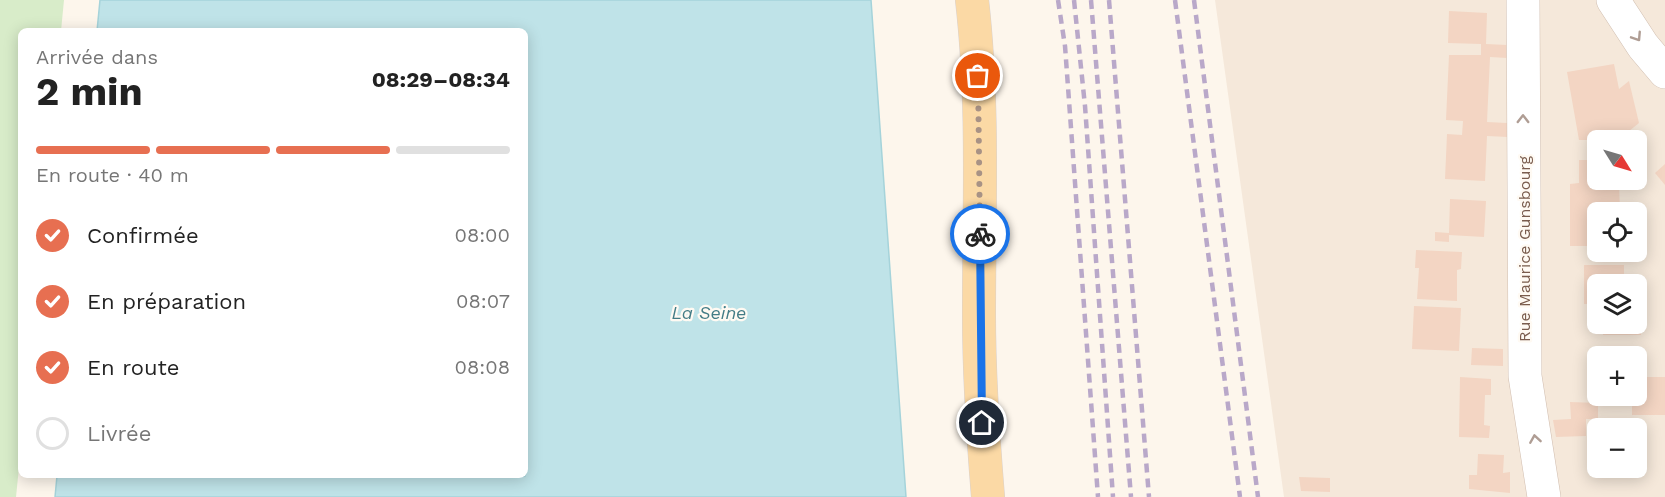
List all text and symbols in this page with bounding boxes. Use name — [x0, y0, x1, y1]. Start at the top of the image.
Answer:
one-way arrow — [1630, 31, 1641, 42]
text: Arrivée dans — [36, 45, 158, 69]
pin — [952, 50, 1003, 101]
icon: bag — [961, 59, 994, 92]
text: 08:29–08:34 — [372, 67, 510, 92]
text: 2 min — [36, 69, 143, 114]
one-way arrow — [1517, 114, 1529, 123]
north arrow — [1587, 130, 1647, 190]
map controls — [1587, 130, 1647, 478]
street label: Rue Maurice Gunsbourg — [1515, 156, 1534, 342]
text: En route · 40 m — [36, 163, 189, 187]
button: locate — [1587, 202, 1647, 262]
courier — [950, 204, 1010, 264]
icon: bike — [964, 218, 997, 251]
icon: check — [36, 219, 69, 252]
text: Confirmée — [87, 223, 199, 248]
text: 08:00 — [454, 223, 510, 247]
button: layers — [1587, 274, 1647, 334]
icon: check — [36, 285, 69, 318]
text: En préparation — [87, 289, 246, 314]
text: 08:07 — [456, 289, 510, 313]
water label: La Seine — [672, 302, 746, 323]
button: + — [1587, 346, 1647, 406]
icon: check — [36, 351, 69, 384]
text: En route — [87, 355, 179, 380]
text: 08:08 — [455, 355, 510, 379]
pin — [956, 397, 1007, 448]
icon: home — [965, 406, 998, 439]
button: − — [1587, 418, 1647, 478]
text: Livrée — [87, 421, 151, 446]
one-way arrow — [1529, 435, 1541, 444]

